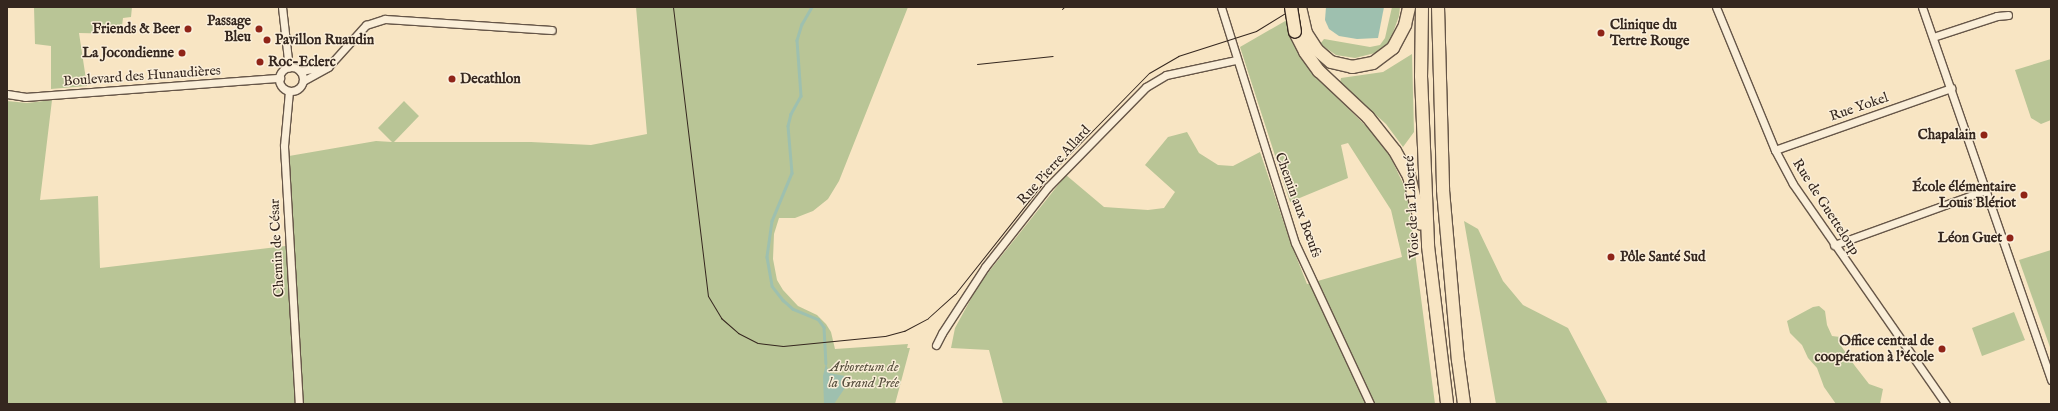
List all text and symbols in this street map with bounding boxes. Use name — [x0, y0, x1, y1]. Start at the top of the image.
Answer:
place label: Passage Bleu — [207, 13, 251, 46]
place label: Clinique du Tertre Rouge — [1610, 17, 1689, 50]
place label: Friends & Beer — [92, 21, 180, 37]
marker: Friends & Beer — [183, 24, 193, 34]
marker: Passage Bleu — [254, 24, 264, 34]
marker: Clinique du Tertre Rouge — [1595, 27, 1607, 39]
place label: Pavillon Ruaudin — [275, 32, 374, 48]
marker: Pavillon Ruaudin — [262, 35, 272, 45]
place label: La Jocondienne — [82, 45, 174, 61]
marker: La Jocondienne — [177, 48, 187, 58]
place label: Roc-Eclerc — [268, 54, 336, 70]
marker: Roc-Eclerc — [255, 57, 265, 67]
street label: Boulevard des Hunaudières — [63, 62, 221, 90]
place label: Decathlon — [460, 71, 521, 87]
marker: Decathlon — [447, 74, 457, 84]
street label: Rue Yokel — [1827, 89, 1891, 125]
street label: Rue Pierre Allard — [1014, 122, 1094, 208]
place label: Chapalain — [1918, 127, 1976, 143]
marker: Chapalain — [1979, 130, 1989, 140]
street label: Chemin aux Bœufs — [1271, 150, 1325, 260]
street label: Voie de la Liberté — [1401, 155, 1423, 259]
street label: Rue de Guetteloup — [1789, 156, 1863, 258]
place label: École élémentaire Louis Blériot — [1912, 179, 2016, 212]
marker: École élémentaire Louis Blériot — [2019, 190, 2029, 200]
street label: Chemin de César — [266, 198, 288, 298]
place label: Léon Guet — [1938, 230, 2002, 246]
marker: Léon Guet — [2005, 233, 2015, 243]
place label: Pôle Santé Sud — [1620, 249, 1705, 265]
marker: Pôle Santé Sud — [1605, 251, 1617, 263]
place label: Office central de coopération à l'école — [1814, 333, 1934, 366]
marker: Office central de coopération à l'école — [1937, 344, 1947, 354]
park label: Arboretum de la Grand Prée — [828, 359, 900, 392]

